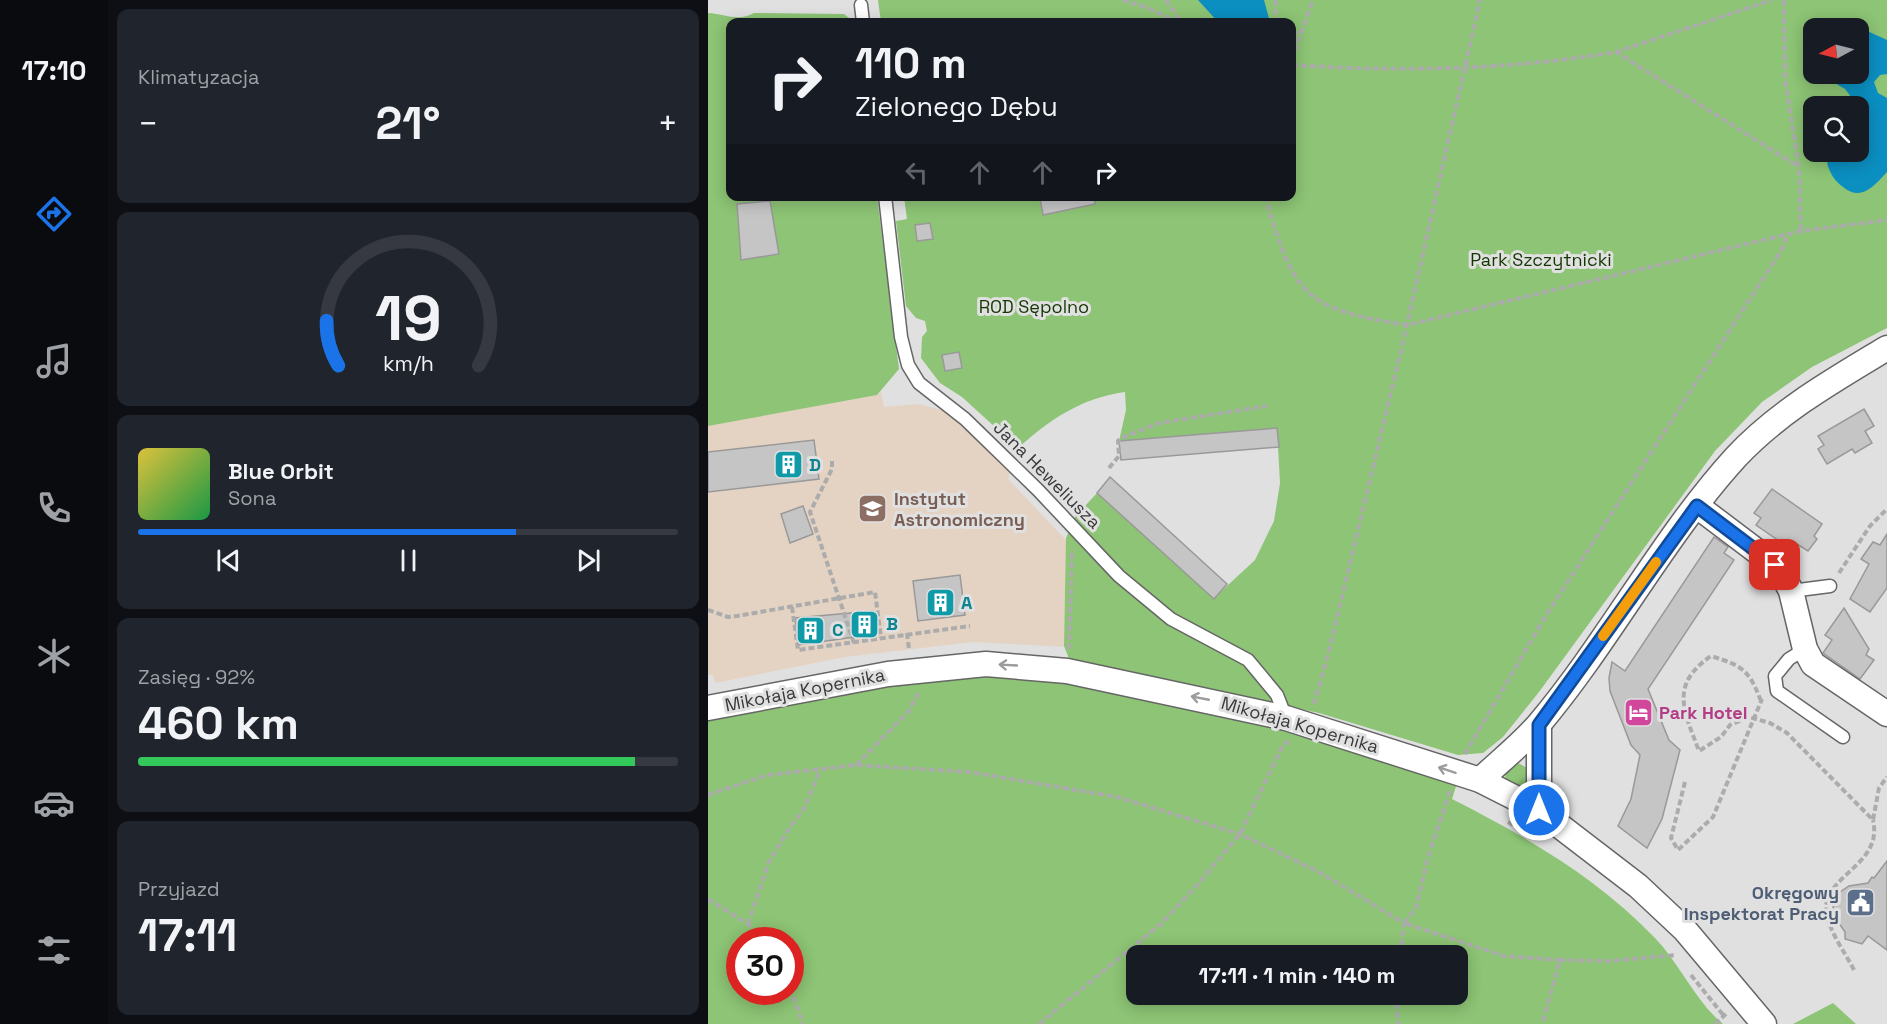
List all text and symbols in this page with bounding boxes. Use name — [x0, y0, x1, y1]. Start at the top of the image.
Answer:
north arrow — [1803, 18, 1869, 84]
map controls — [1803, 18, 1869, 162]
text: 110 m — [855, 37, 967, 90]
icon: right — [756, 42, 834, 120]
text: 17:10 — [22, 53, 86, 88]
text: Klimatyzacja — [138, 64, 260, 90]
text: Zielonego Dębu — [855, 89, 1058, 124]
text: 21° — [376, 95, 440, 152]
button: search — [1803, 96, 1869, 162]
text: − — [138, 103, 158, 145]
text: + — [658, 103, 678, 145]
icon: left — [900, 156, 933, 189]
icon: ahead — [963, 156, 996, 189]
icon: ahead — [1026, 156, 1059, 189]
icon: right — [1089, 156, 1122, 189]
icon: directions — [33, 193, 75, 235]
park label: Park Szczytnicki — [1470, 248, 1612, 271]
text: 19 — [375, 279, 441, 358]
park label: ROD Sępolno — [979, 295, 1089, 318]
icon: music — [33, 340, 75, 382]
text: km/h — [382, 350, 434, 377]
street label: Jana Heweliusza — [989, 416, 1106, 533]
building icon: D — [772, 449, 804, 481]
place label: D — [809, 453, 821, 476]
text: Blue Orbit — [228, 457, 334, 485]
text: Sona — [228, 485, 276, 511]
icon: phone — [33, 487, 75, 529]
place label: Instytut Astronomiczny — [894, 487, 1025, 531]
school or university icon: Instytut Astronomiczny — [857, 493, 889, 525]
pin — [1749, 539, 1800, 590]
icon: previous — [212, 544, 245, 577]
icon: pause — [392, 544, 425, 577]
icon: next — [572, 544, 605, 577]
icon: arrive — [1758, 548, 1791, 581]
building icon: A — [924, 587, 956, 619]
place label: A — [961, 591, 973, 614]
building icon: B — [849, 608, 881, 640]
place label: B — [886, 612, 898, 635]
building icon: C — [795, 614, 827, 646]
place label: C — [832, 618, 844, 641]
icon: climate — [33, 635, 75, 677]
one-way arrow — [998, 660, 1018, 671]
street label: Mikołaja Kopernika — [723, 663, 887, 716]
text: Zasięg · 92% — [138, 664, 255, 690]
street label: Mikołaja Kopernika — [1219, 691, 1382, 758]
one-way arrow — [1190, 692, 1210, 703]
text: 460 km — [138, 695, 299, 752]
hotel icon: Park Hotel — [1622, 697, 1654, 729]
place label: Park Hotel — [1659, 701, 1748, 724]
one-way arrow — [1438, 764, 1457, 775]
position arrow — [1507, 778, 1571, 842]
icon: car — [33, 782, 75, 824]
text: Przyjazd — [138, 876, 220, 902]
place label: Okręgowy Inspektorat Pracy — [1684, 881, 1839, 925]
public building icon: Okręgowy Inspektorat Pracy — [1844, 887, 1876, 919]
text: 17:11 — [138, 907, 237, 964]
speed limit sign: 30 — [726, 927, 804, 1005]
icon: filters — [33, 929, 75, 971]
text: 17:11 · 1 min · 140 m — [1199, 961, 1395, 989]

